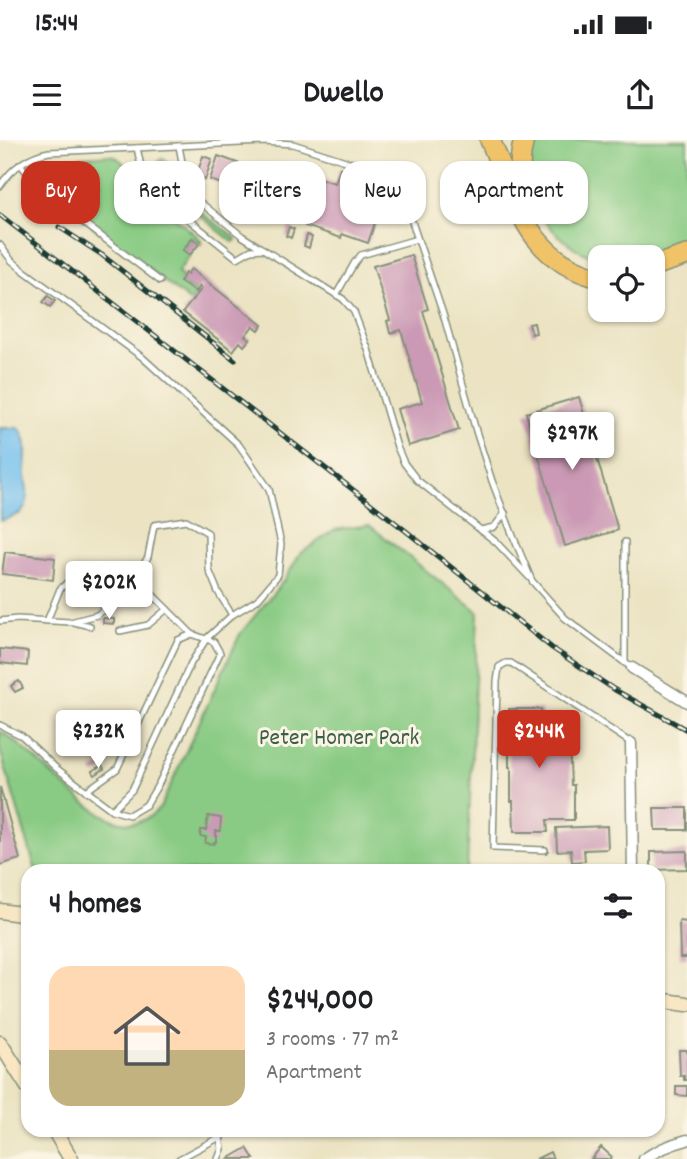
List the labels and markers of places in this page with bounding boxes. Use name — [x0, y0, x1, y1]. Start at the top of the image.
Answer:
pin: $297K — [523, 412, 621, 472]
pin: $202K — [60, 561, 158, 621]
pin: $232K — [49, 710, 147, 770]
pin: $244K — [490, 710, 588, 770]

